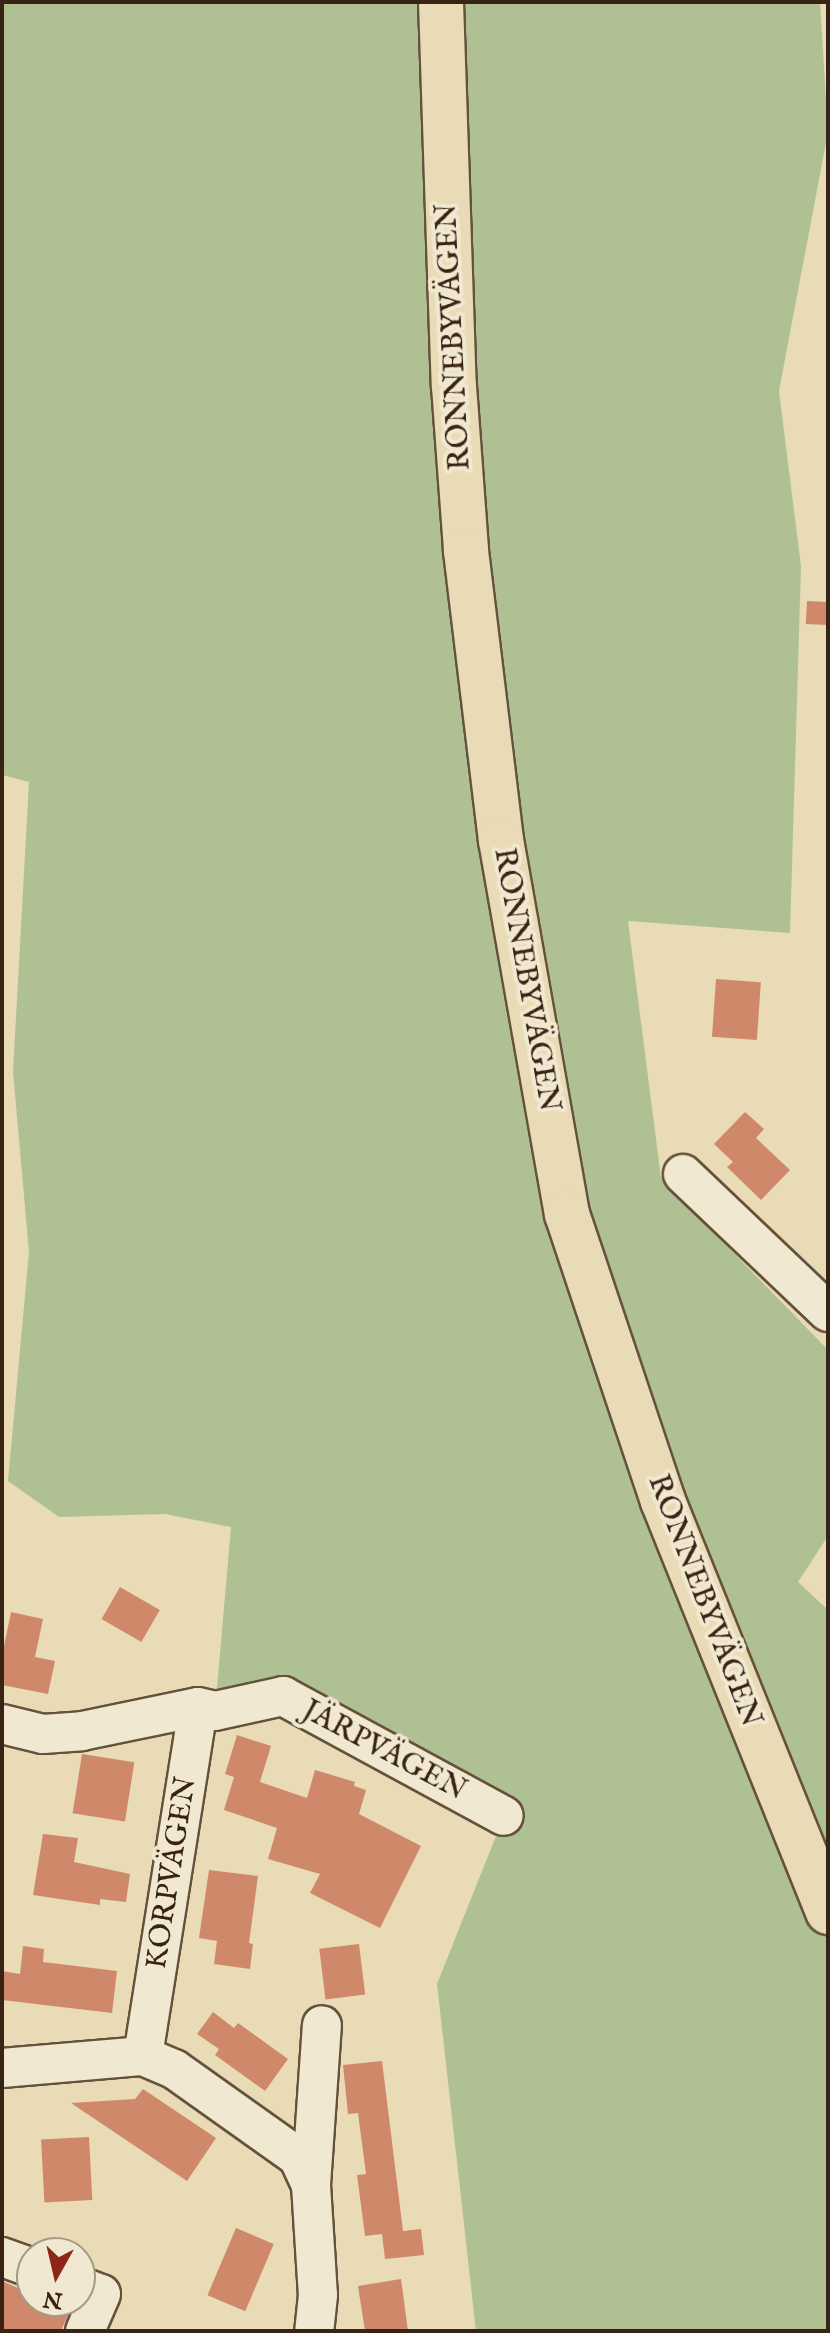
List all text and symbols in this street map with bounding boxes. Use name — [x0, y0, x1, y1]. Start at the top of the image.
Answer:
street label: RONNEBYVÄGEN — [429, 203, 479, 471]
street label: RONNEBYVÄGEN — [485, 845, 567, 1115]
street label: RONNEBYVÄGEN — [639, 1470, 769, 1732]
street label: JÄRPVÄGEN — [296, 1693, 472, 1809]
street label: KORPVÄGEN — [139, 1774, 205, 1972]
north arrow — [16, 2237, 96, 2317]
text: N — [42, 2284, 64, 2314]

